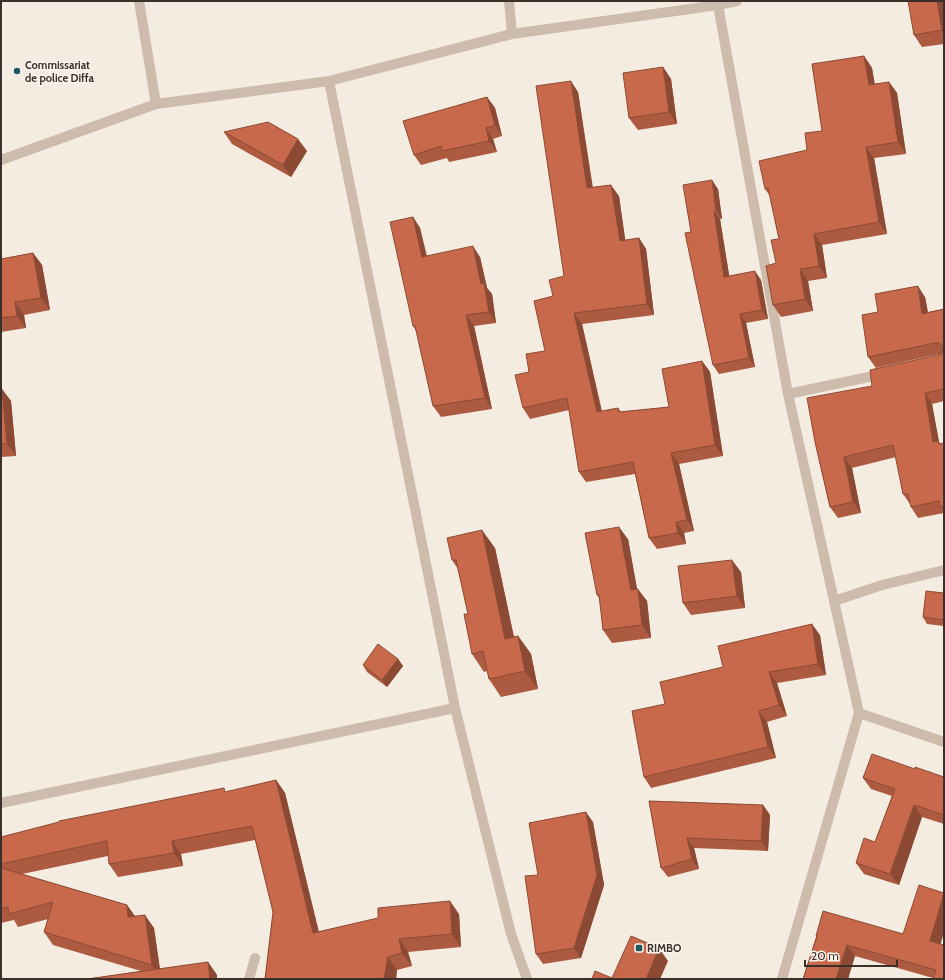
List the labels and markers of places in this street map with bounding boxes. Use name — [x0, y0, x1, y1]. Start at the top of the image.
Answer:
place label: Commissariat de police Diffa — [25, 58, 95, 85]
marker: Commissariat de police Diffa — [12, 66, 22, 76]
place label: RIMBO — [647, 941, 681, 955]
marker: RIMBO — [634, 943, 644, 953]

